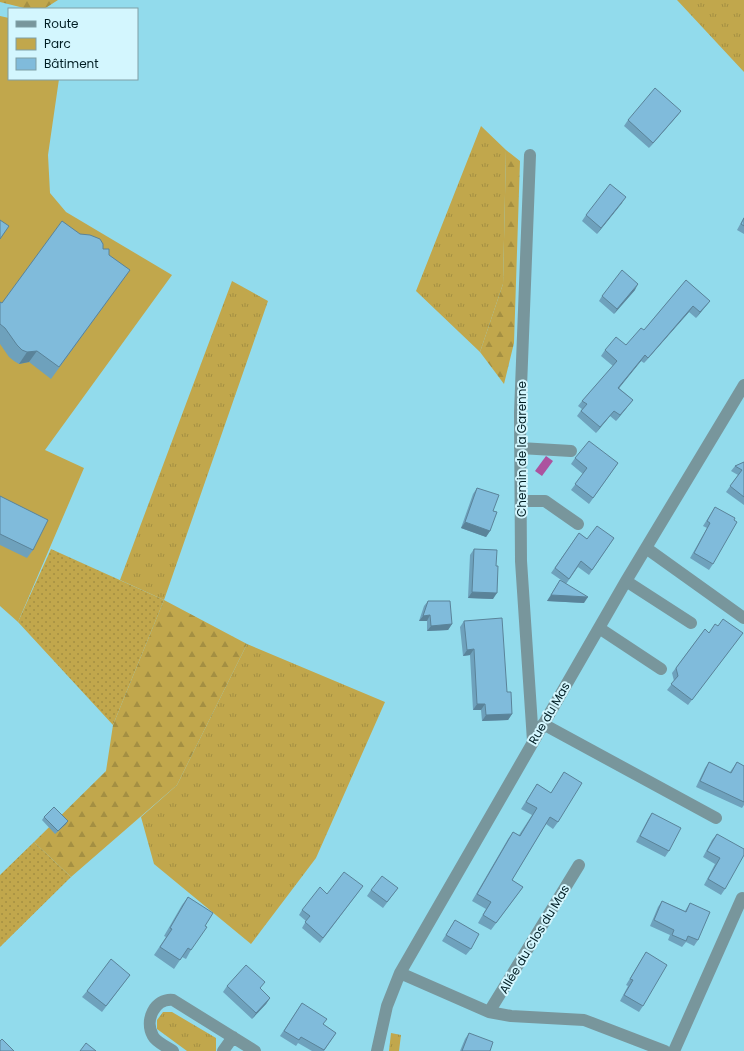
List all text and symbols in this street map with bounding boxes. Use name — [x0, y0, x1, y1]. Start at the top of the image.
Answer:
legend — [8, 8, 138, 80]
text: Route — [44, 15, 78, 32]
text: Parc — [44, 35, 71, 52]
text: Bâtiment — [44, 55, 99, 72]
street label: Chemin de la Garenne — [513, 381, 530, 517]
street label: Rue du Mas — [524, 679, 574, 747]
street label: Allée du Clos du Mas — [495, 881, 573, 997]

